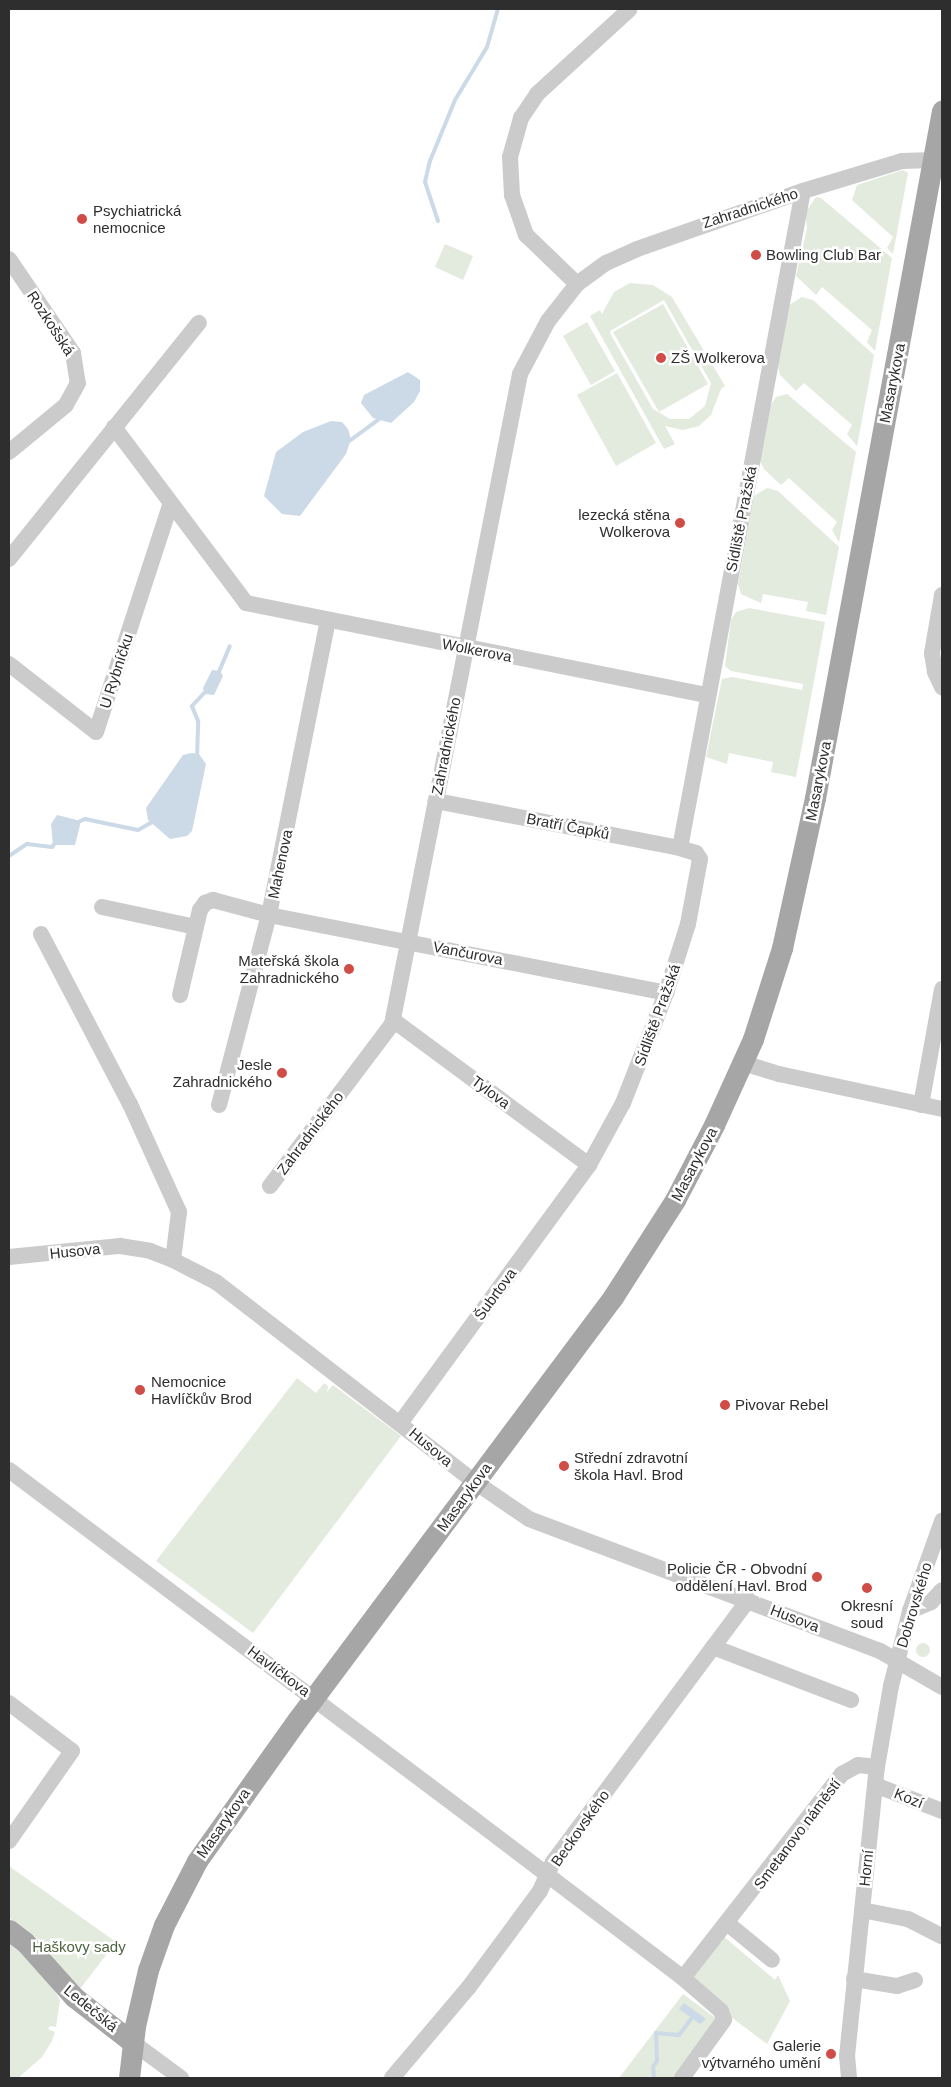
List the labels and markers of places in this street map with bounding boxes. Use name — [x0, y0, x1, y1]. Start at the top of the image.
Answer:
place label: Psychiatrická nemocnice — [93, 201, 181, 236]
marker: Psychiatrická nemocnice — [75, 212, 89, 226]
place label: Bowling Club Bar — [766, 246, 881, 264]
marker: Bowling Club Bar — [750, 249, 762, 261]
place label: ZŠ Wolkerova — [671, 349, 765, 367]
marker: ZŠ Wolkerova — [655, 352, 667, 364]
place label: lezecká stěna Wolkerova — [578, 505, 670, 540]
marker: lezecká stěna Wolkerova — [674, 517, 686, 529]
place label: Mateřská škola Zahradnického — [238, 951, 339, 986]
marker: Mateřská škola Zahradnického — [343, 963, 355, 975]
place label: Jesle Zahradnického — [173, 1055, 272, 1090]
marker: Jesle Zahradnického — [276, 1067, 288, 1079]
place label: Nemocnice Havlíčkův Brod — [151, 1372, 252, 1407]
marker: Nemocnice Havlíčkův Brod — [133, 1383, 147, 1397]
place label: Pivovar Rebel — [735, 1396, 828, 1414]
marker: Pivovar Rebel — [719, 1399, 731, 1411]
place label: Střední zdravotní škola Havl. Brod — [574, 1448, 688, 1483]
marker: Střední zdravotní škola Havl. Brod — [558, 1460, 570, 1472]
place label: Policie ČR - Obvodní oddělení Havl. Brod — [667, 1559, 807, 1594]
marker: Policie ČR - Obvodní oddělení Havl. Brod — [811, 1571, 823, 1583]
marker: Okresní soud — [861, 1582, 873, 1594]
place label: Okresní soud — [841, 1596, 893, 1631]
place label: Galerie výtvarného umění — [702, 2036, 821, 2071]
marker: Galerie výtvarného umění — [825, 2048, 837, 2060]

